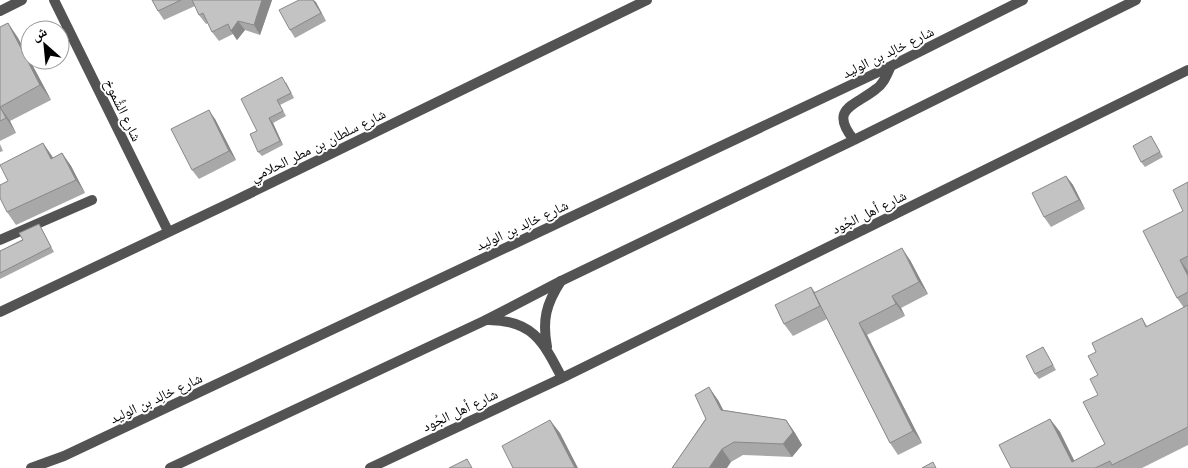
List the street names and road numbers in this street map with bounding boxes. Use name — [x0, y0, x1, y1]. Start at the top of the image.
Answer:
street label: شارع خالِد بن الوليد — [840, 23, 937, 83]
street label: شارع الشُّموخ — [99, 76, 145, 145]
street label: شارع سلطان بن مطر الحلامي — [248, 105, 390, 188]
street label: شارع أهل الجُود — [829, 187, 910, 239]
street label: شارع خالِد بن الوليد — [473, 197, 571, 255]
street label: شارع خالِد بن الوليد — [107, 370, 205, 428]
street label: شارع أهل الجُود — [420, 386, 501, 436]

